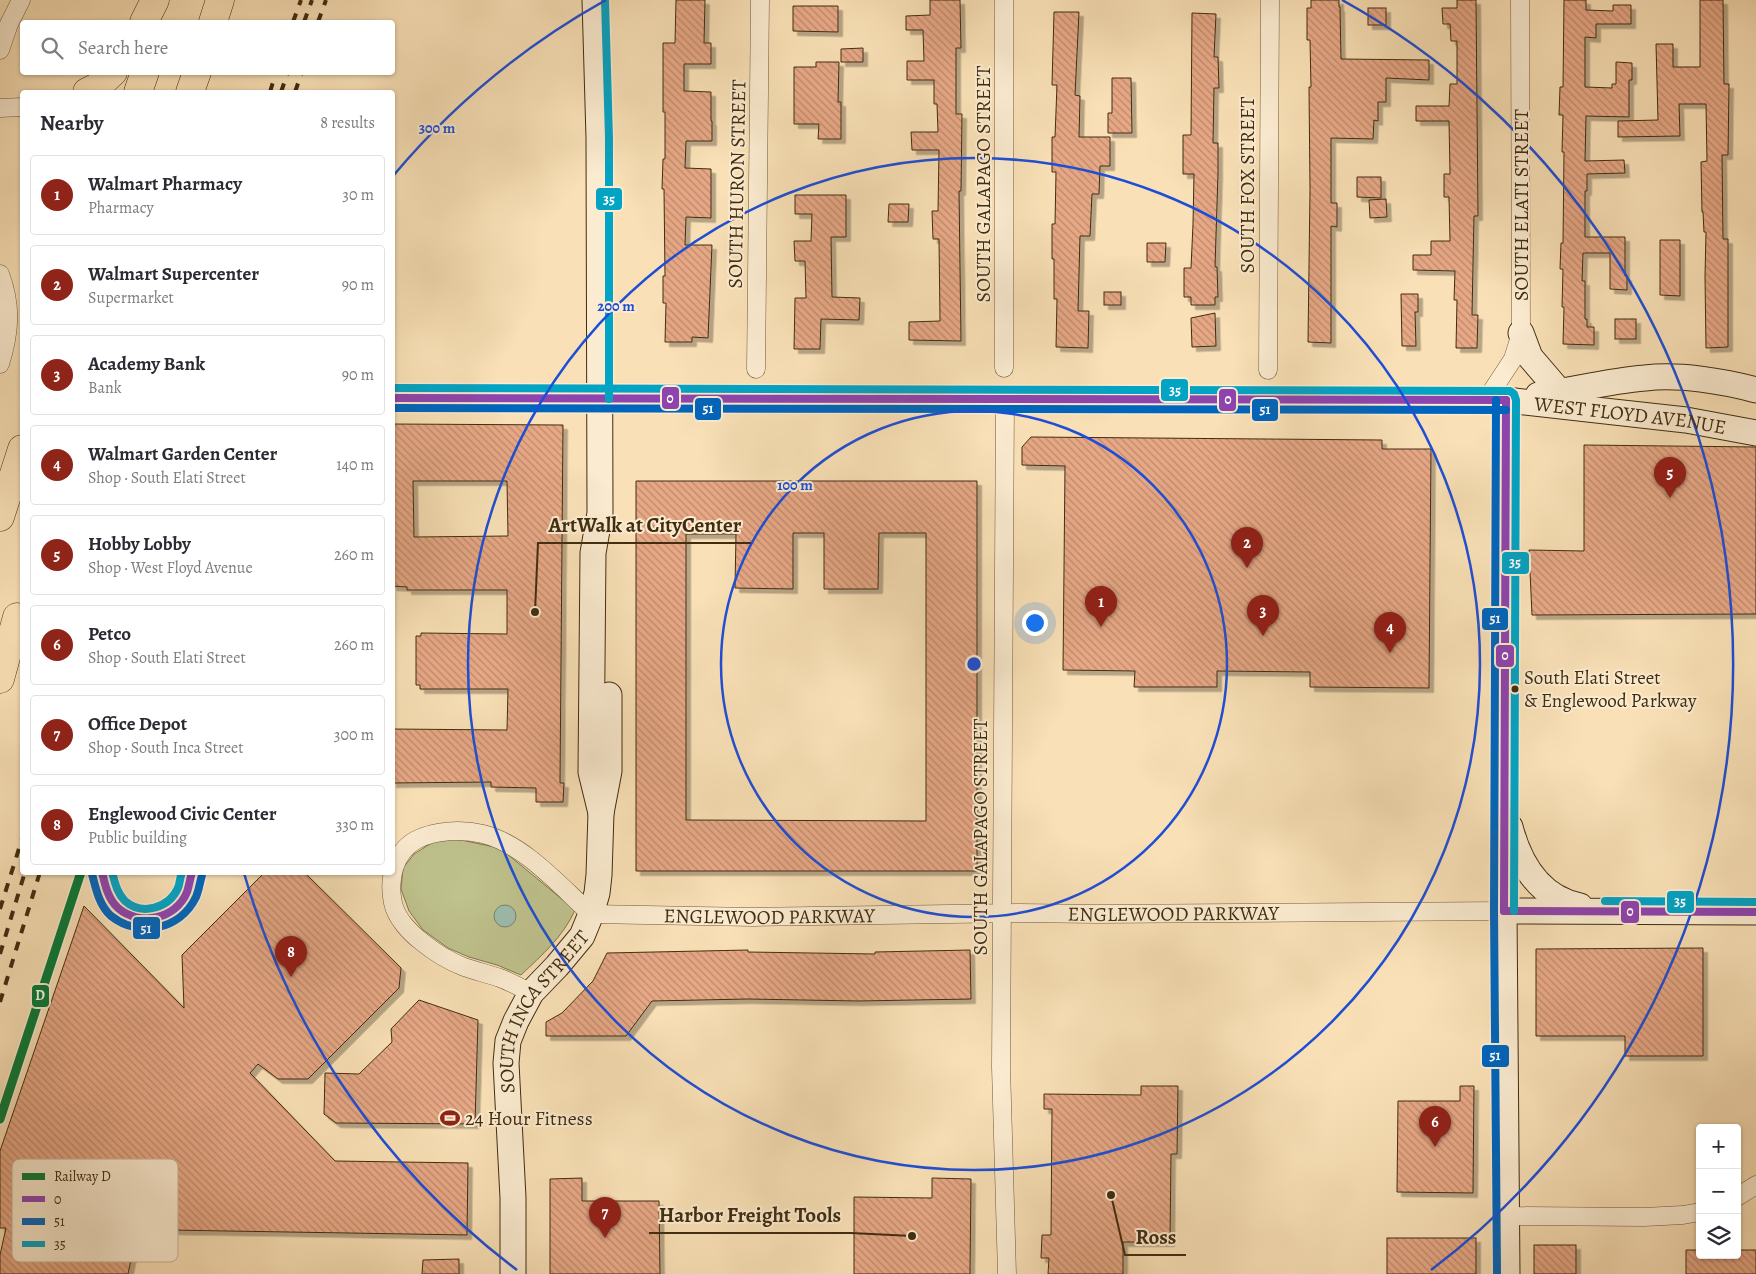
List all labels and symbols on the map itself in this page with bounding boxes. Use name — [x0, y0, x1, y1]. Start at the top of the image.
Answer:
street label: SOUTH GALAPAGO STREET — [970, 66, 997, 302]
street label: SOUTH HURON STREET — [722, 79, 752, 289]
street label: SOUTH FOX STREET — [1234, 96, 1261, 273]
street label: SOUTH ELATI STREET — [1508, 109, 1535, 301]
text: 300 m — [419, 118, 456, 138]
line badge: 35 — [595, 187, 623, 211]
text: 35 — [603, 190, 615, 209]
text: 200 m — [597, 296, 635, 316]
line badge: 35 — [1160, 378, 1189, 402]
text: 35 — [1169, 381, 1181, 400]
line badge: 0 — [661, 386, 680, 410]
line badge: 0 — [1218, 388, 1237, 412]
text: 0 — [666, 389, 674, 408]
text: 0 — [1224, 390, 1232, 409]
street label: WEST FLOYD AVENUE — [1532, 390, 1728, 441]
line badge: 51 — [694, 397, 722, 421]
line badge: 51 — [1251, 398, 1279, 422]
text: 51 — [703, 399, 714, 418]
text: 51 — [1260, 400, 1271, 419]
pin: 5 — [1654, 457, 1686, 498]
text: 100 m — [777, 475, 813, 495]
callout: ArtWalk at CityCenter — [538, 507, 751, 543]
text: ArtWalk at CityCenter — [548, 511, 742, 539]
pin: 2 — [1231, 527, 1263, 568]
line badge: 35 — [1501, 551, 1530, 575]
text: 35 — [1509, 553, 1521, 572]
pin: 1 — [1085, 586, 1117, 627]
pin: 3 — [1247, 595, 1279, 636]
line badge: 51 — [1481, 607, 1509, 631]
text: 51 — [1490, 609, 1501, 628]
your location — [1022, 610, 1048, 636]
pin: 4 — [1374, 612, 1406, 653]
line badge: 0 — [1495, 644, 1515, 668]
text: 0 — [1501, 646, 1509, 665]
centre of rings — [965, 655, 983, 673]
place label: South Elati Street & Englewood Parkway — [1524, 665, 1697, 714]
marker: South Elati Street & Englewood Parkway — [1510, 684, 1520, 694]
street label: SOUTH GALAPAGO STREET — [967, 719, 994, 955]
line badge: 35 — [1666, 890, 1695, 914]
text: 35 — [1674, 892, 1686, 911]
street label: ENGLEWOOD PARKWAY — [1067, 899, 1280, 928]
line badge: 0 — [1620, 900, 1640, 924]
street label: ENGLEWOOD PARKWAY — [663, 902, 876, 931]
text: 0 — [1626, 902, 1634, 921]
line badge: 51 — [132, 916, 161, 940]
text: 51 — [141, 919, 152, 938]
street label: SOUTH INCA STREET — [492, 924, 595, 1094]
pin: 8 — [275, 936, 307, 977]
line badge: D — [31, 984, 50, 1008]
text: D — [35, 986, 45, 1005]
line badge: 51 — [1481, 1044, 1510, 1068]
text: 51 — [1490, 1046, 1501, 1065]
place label: 24 Hour Fitness — [465, 1105, 593, 1132]
pin: 6 — [1419, 1106, 1451, 1147]
sports icon: 24 Hour Fitness — [439, 1107, 461, 1129]
legend — [12, 1159, 178, 1262]
text: Railway D — [54, 1167, 111, 1186]
text: 0 — [54, 1190, 61, 1209]
pin: 7 — [589, 1197, 621, 1238]
callout: Harbor Freight Tools — [649, 1197, 851, 1233]
text: Harbor Freight Tools — [659, 1201, 841, 1229]
text: 51 — [54, 1212, 65, 1231]
callout: Ross — [1125, 1219, 1186, 1255]
text: Ross — [1136, 1223, 1176, 1251]
text: 35 — [54, 1235, 66, 1254]

